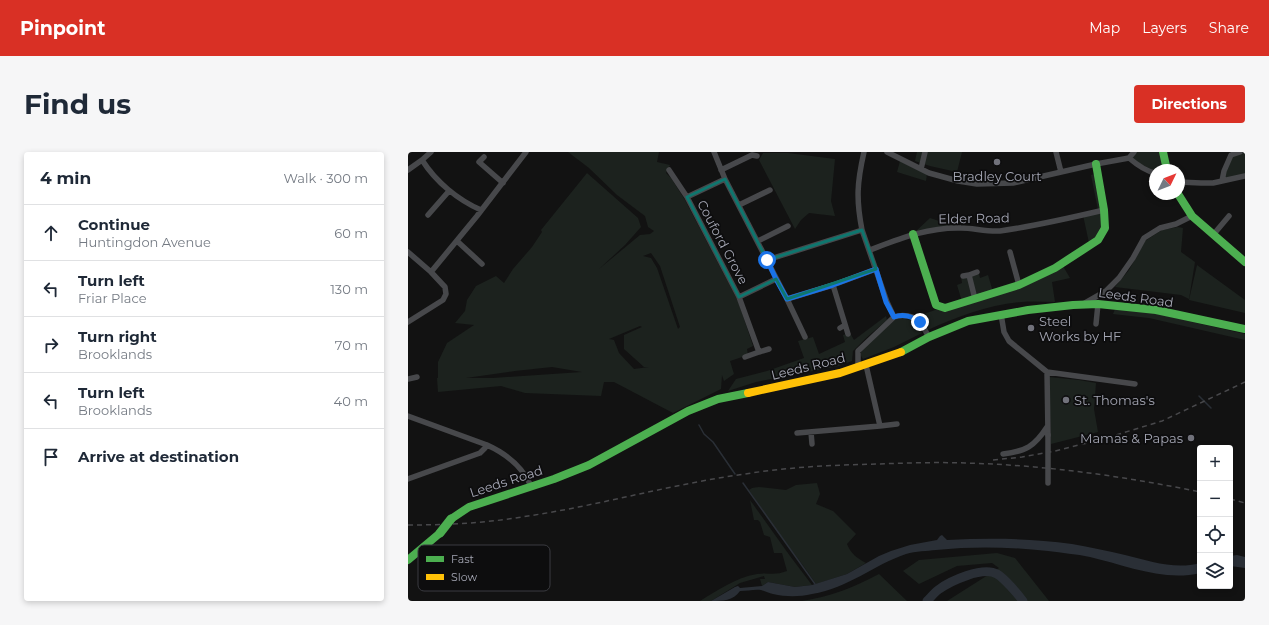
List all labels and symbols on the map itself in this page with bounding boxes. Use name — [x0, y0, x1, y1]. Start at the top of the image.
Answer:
marker: Bradley Court — [992, 157, 1002, 167]
north arrow — [1149, 164, 1185, 200]
place label: Bradley Court — [952, 168, 1042, 184]
street label: Couford Grove — [694, 197, 752, 287]
street label: Elder Road — [938, 209, 1010, 227]
route start — [758, 251, 776, 269]
street label: Leeds Road — [1097, 284, 1175, 310]
route end — [911, 313, 929, 331]
place label: Steel Works by HF — [1039, 313, 1121, 344]
marker: Steel Works by HF — [1026, 323, 1036, 333]
street label: Leeds Road — [769, 349, 847, 383]
place label: St. Thomas's — [1074, 392, 1155, 408]
marker: St. Thomas's — [1061, 395, 1071, 405]
place label: Mamas & Papas — [1080, 430, 1183, 446]
marker: Mamas & Papas — [1186, 433, 1196, 443]
street label: Leeds Road — [467, 462, 545, 500]
legend — [418, 545, 550, 591]
text: Fast — [451, 552, 475, 566]
text: Slow — [451, 570, 477, 584]

